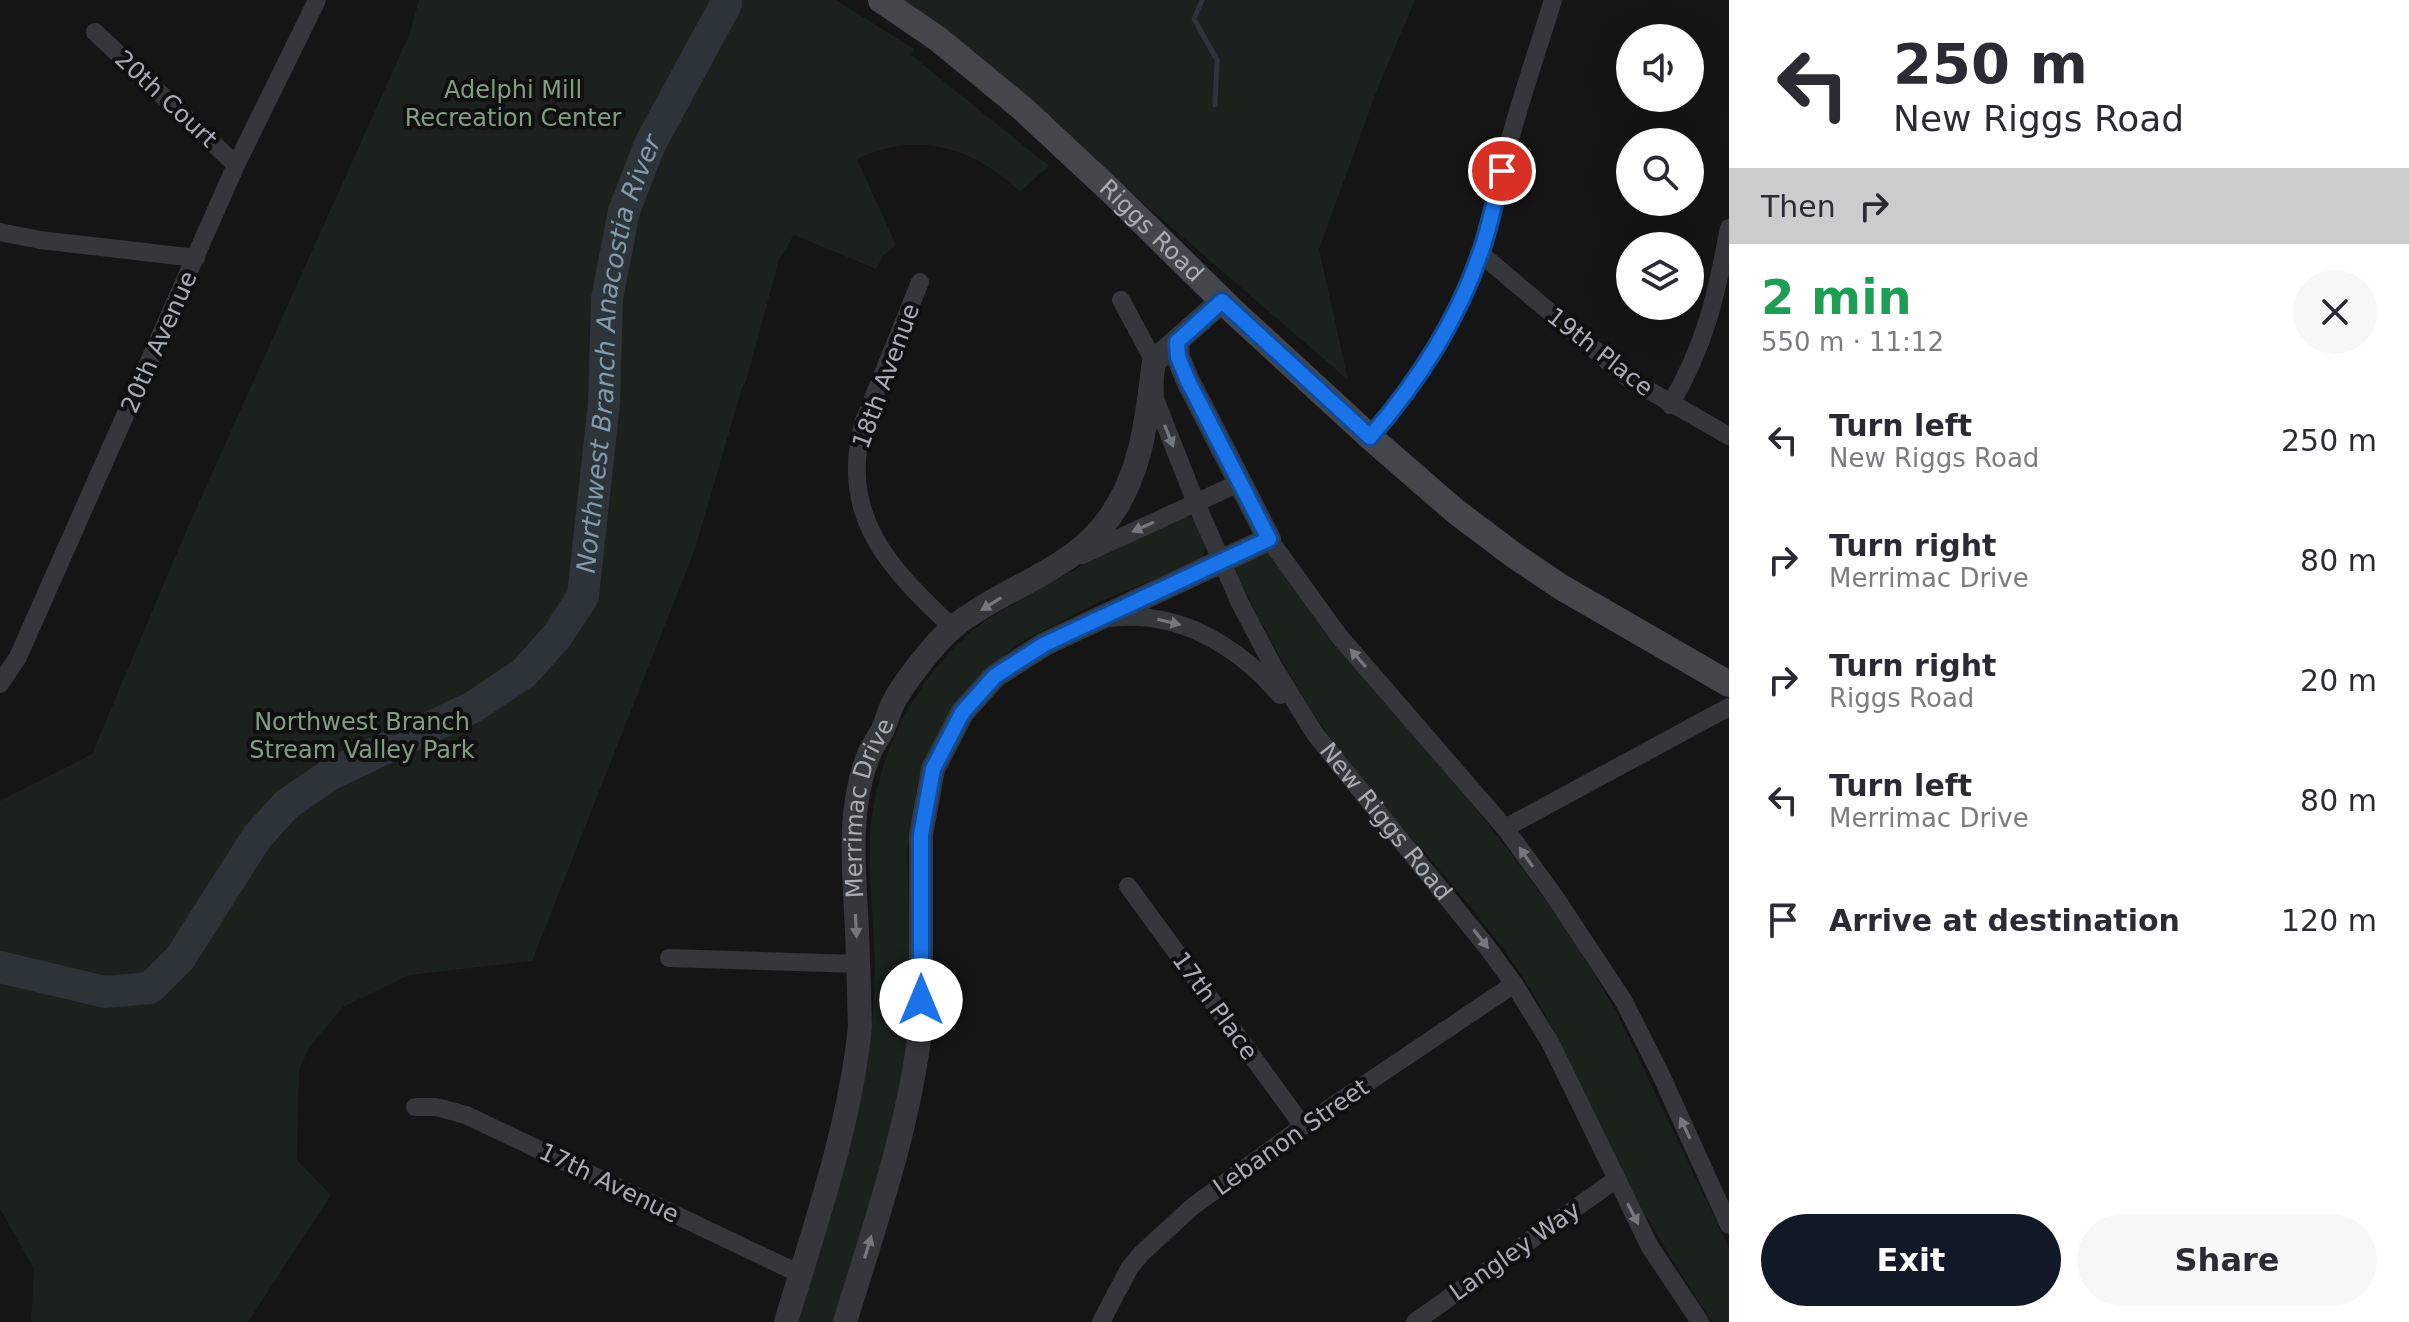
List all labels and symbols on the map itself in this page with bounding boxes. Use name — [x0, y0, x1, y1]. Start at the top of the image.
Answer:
street label: 20th Court — [109, 45, 223, 153]
park label: Adelphi Mill Recreation Center — [405, 76, 622, 132]
water label: Northwest Branch Anacostia River — [571, 127, 668, 575]
pin — [1468, 137, 1536, 205]
street label: Riggs Road — [1094, 174, 1209, 288]
street label: 20th Avenue — [115, 267, 203, 417]
street label: 18th Avenue — [847, 300, 925, 452]
street label: 19th Place — [1541, 302, 1659, 402]
one-way arrow — [1162, 424, 1175, 448]
one-way arrow — [1131, 520, 1154, 533]
one-way arrow — [980, 596, 1002, 610]
one-way arrow — [1157, 616, 1182, 629]
one-way arrow — [1350, 648, 1367, 668]
park label: Northwest Branch Stream Valley Park — [249, 708, 475, 764]
street label: Merrimac Drive — [840, 714, 900, 899]
street label: New Riggs Road — [1314, 737, 1458, 906]
one-way arrow — [1518, 846, 1534, 867]
one-way arrow — [850, 914, 863, 939]
one-way arrow — [1472, 929, 1488, 949]
street label: 17th Place — [1166, 947, 1264, 1065]
position arrow — [879, 958, 963, 1042]
street label: Lebanon Street — [1208, 1073, 1374, 1201]
one-way arrow — [1678, 1117, 1692, 1140]
street label: 17th Avenue — [535, 1137, 683, 1229]
street label: Langley Way — [1444, 1196, 1586, 1306]
one-way arrow — [1627, 1203, 1640, 1226]
one-way arrow — [862, 1235, 875, 1259]

